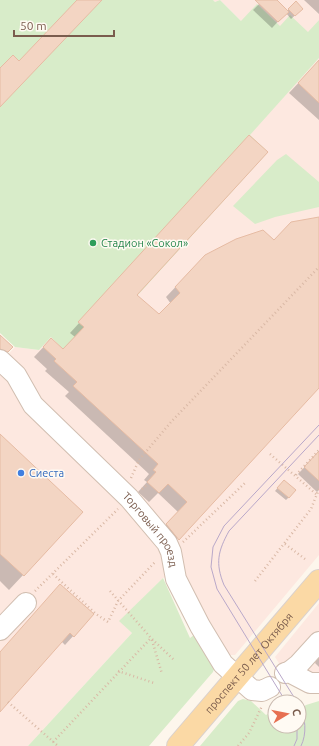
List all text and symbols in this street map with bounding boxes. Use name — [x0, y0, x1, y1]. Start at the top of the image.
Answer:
scale bar — [14, 12, 114, 38]
text: 50 m — [20, 19, 47, 32]
place label: Стадион «Сокол» — [101, 237, 188, 249]
marker: Стадион «Сокол» — [88, 238, 98, 248]
place label: Сиеста — [29, 467, 64, 479]
marker: Сиеста — [16, 468, 26, 478]
street label: Торговый проезд — [121, 490, 180, 568]
street label: проспект 50 лет Октября — [202, 610, 295, 716]
north arrow — [267, 694, 307, 734]
text: С — [290, 708, 303, 717]

